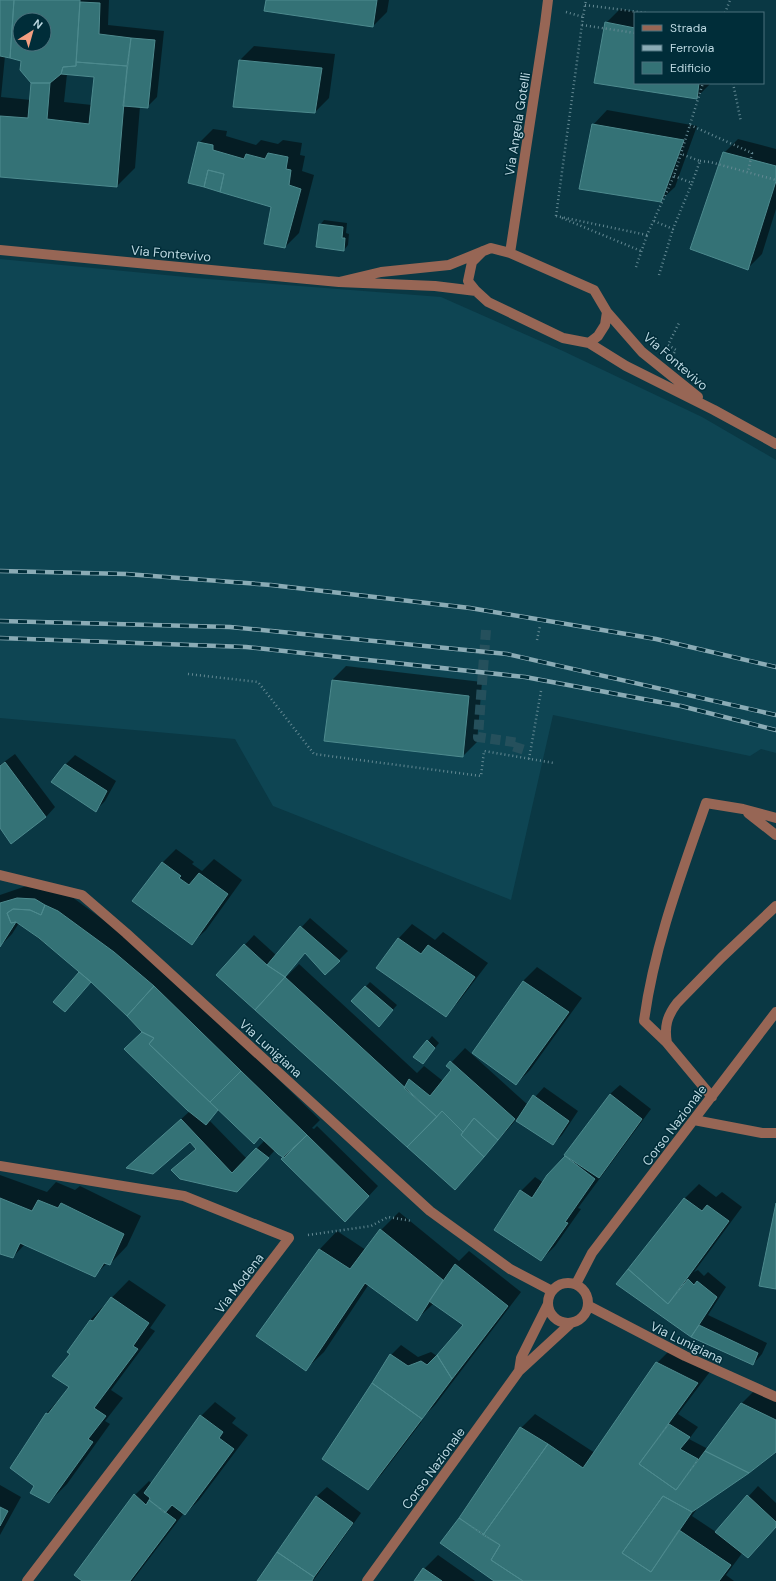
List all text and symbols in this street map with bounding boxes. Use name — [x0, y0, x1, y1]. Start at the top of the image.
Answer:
north arrow — [12, 12, 52, 52]
legend — [634, 12, 764, 84]
text: N — [31, 16, 45, 32]
text: Strada — [670, 20, 707, 36]
text: Ferrovia — [670, 40, 714, 56]
text: Edificio — [670, 60, 711, 76]
street label: Via Angela Gotelli — [501, 71, 534, 177]
street label: Via Fontevivo — [130, 242, 212, 265]
street label: Via Fontevivo — [640, 329, 712, 394]
street label: Via Lunigiana — [236, 1016, 306, 1081]
street label: Corso Nazionale — [638, 1081, 710, 1169]
street label: Via Modena — [211, 1250, 268, 1317]
street label: Via Lunigiana — [647, 1317, 726, 1367]
street label: Corso Nazionale — [398, 1424, 469, 1513]

